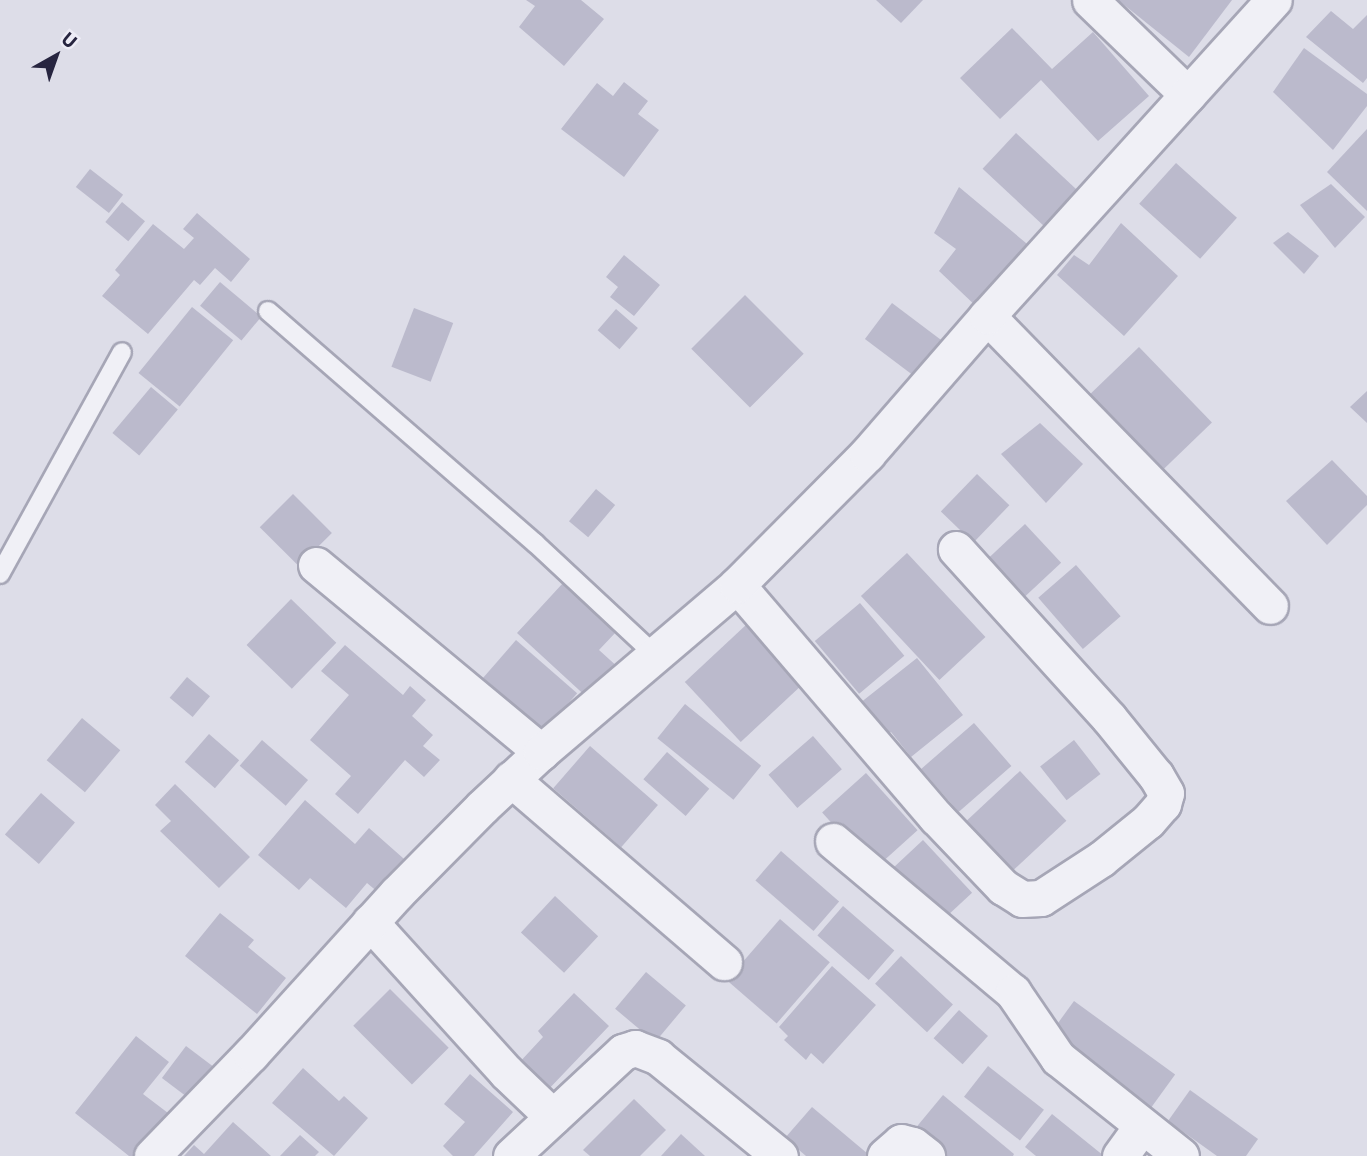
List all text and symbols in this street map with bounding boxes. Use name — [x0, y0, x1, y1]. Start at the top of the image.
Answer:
north arrow — [21, 21, 91, 91]
text: U — [57, 26, 82, 53]

